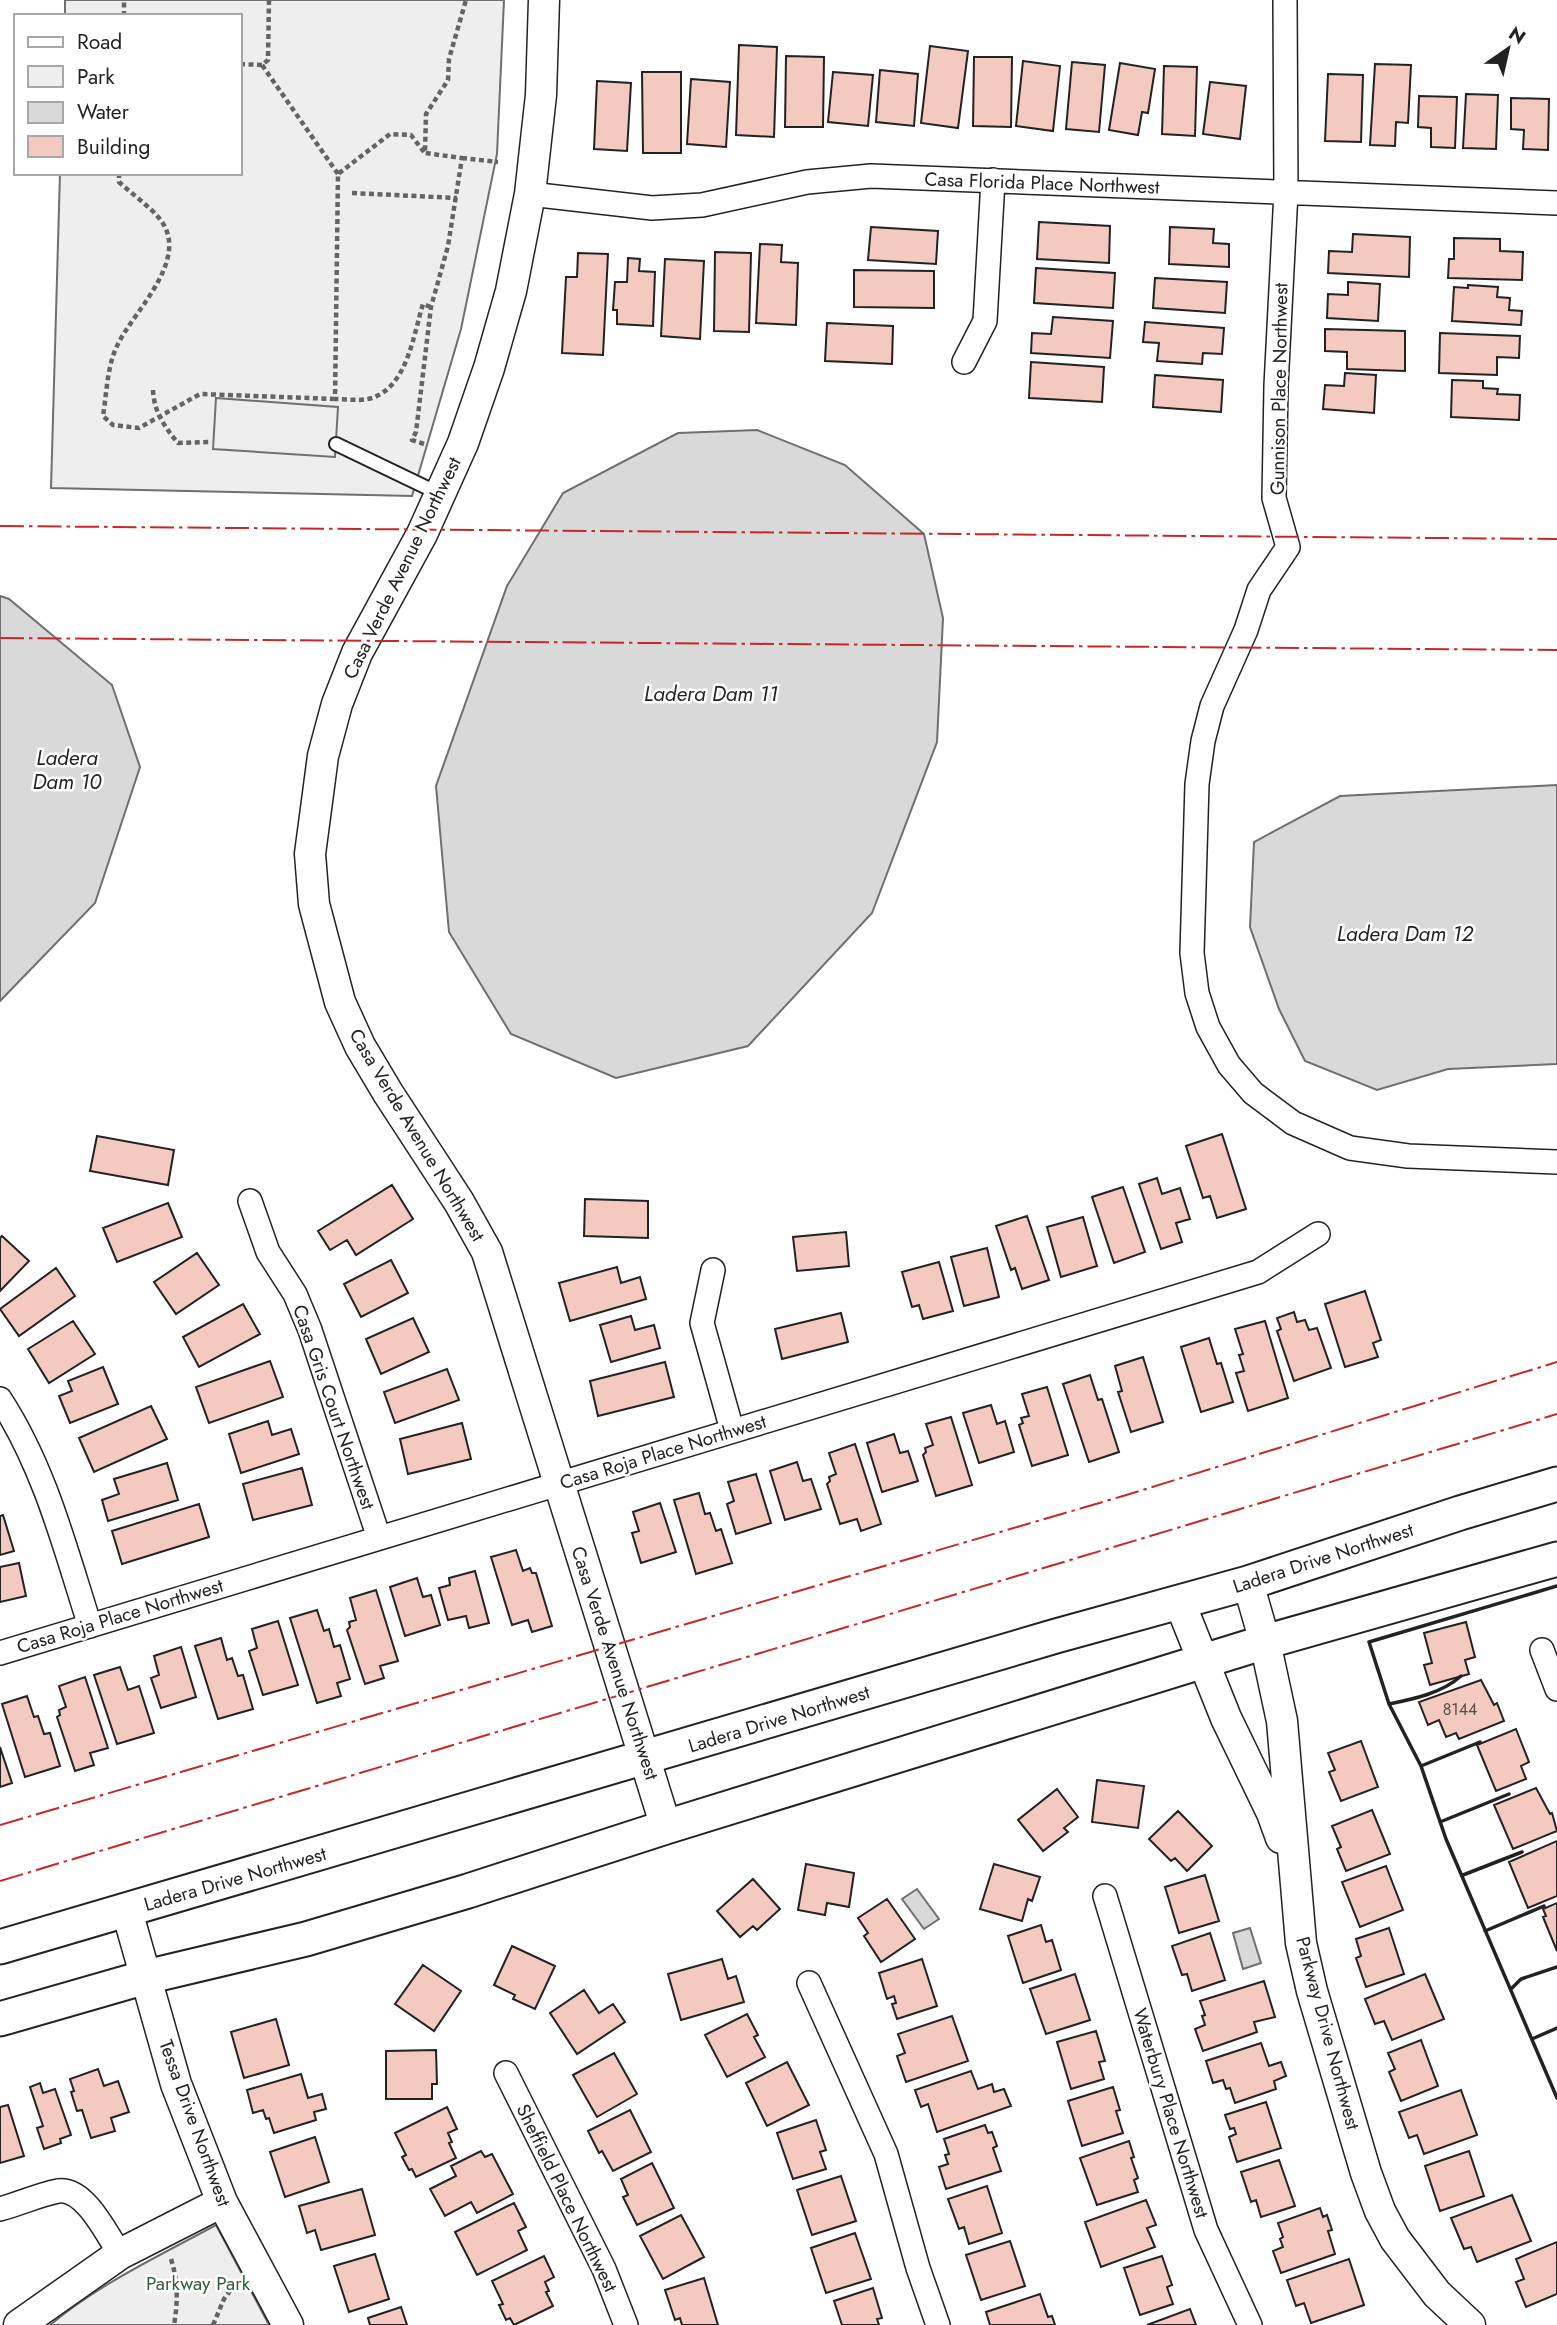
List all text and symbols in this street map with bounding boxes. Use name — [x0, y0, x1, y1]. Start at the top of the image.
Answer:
legend — [14, 14, 242, 175]
north arrow — [1473, 14, 1543, 84]
text: N — [1503, 20, 1531, 51]
text: Road — [77, 27, 122, 57]
text: Park — [77, 62, 115, 92]
text: Water — [77, 97, 130, 127]
text: Building — [77, 132, 150, 162]
street label: Casa Florida Place Northwest — [924, 165, 1160, 201]
street label: Gunnison Place Northwest — [1264, 282, 1294, 495]
street label: Casa Verde Avenue Northwest — [336, 452, 468, 684]
water label: Ladera Dam 11 — [644, 679, 778, 709]
water label: Ladera Dam 10 — [32, 743, 102, 797]
water label: Ladera Dam 12 — [1337, 919, 1474, 949]
street label: Casa Verde Avenue Northwest — [343, 1024, 492, 1247]
street label: Casa Gris Court Northwest — [286, 1301, 382, 1513]
street label: Casa Roja Place Northwest — [557, 1408, 770, 1496]
street label: Ladera Drive Northwest — [1229, 1516, 1417, 1600]
street label: Casa Verde Avenue Northwest — [564, 1543, 666, 1784]
street label: Casa Roja Place Northwest — [14, 1572, 227, 1660]
street label: Ladera Drive Northwest — [685, 1678, 873, 1759]
house number: 8144 — [1443, 1698, 1477, 1721]
street label: Ladera Drive Northwest — [141, 1840, 330, 1918]
street label: Parkway Drive Northwest — [1289, 1933, 1367, 2133]
street label: Waterbury Place Northwest — [1126, 2005, 1216, 2222]
street label: Tessa Drive Northwest — [152, 2036, 238, 2210]
street label: Sheffield Place Northwest — [510, 2100, 624, 2297]
park label: Parkway Park — [146, 2270, 251, 2297]

